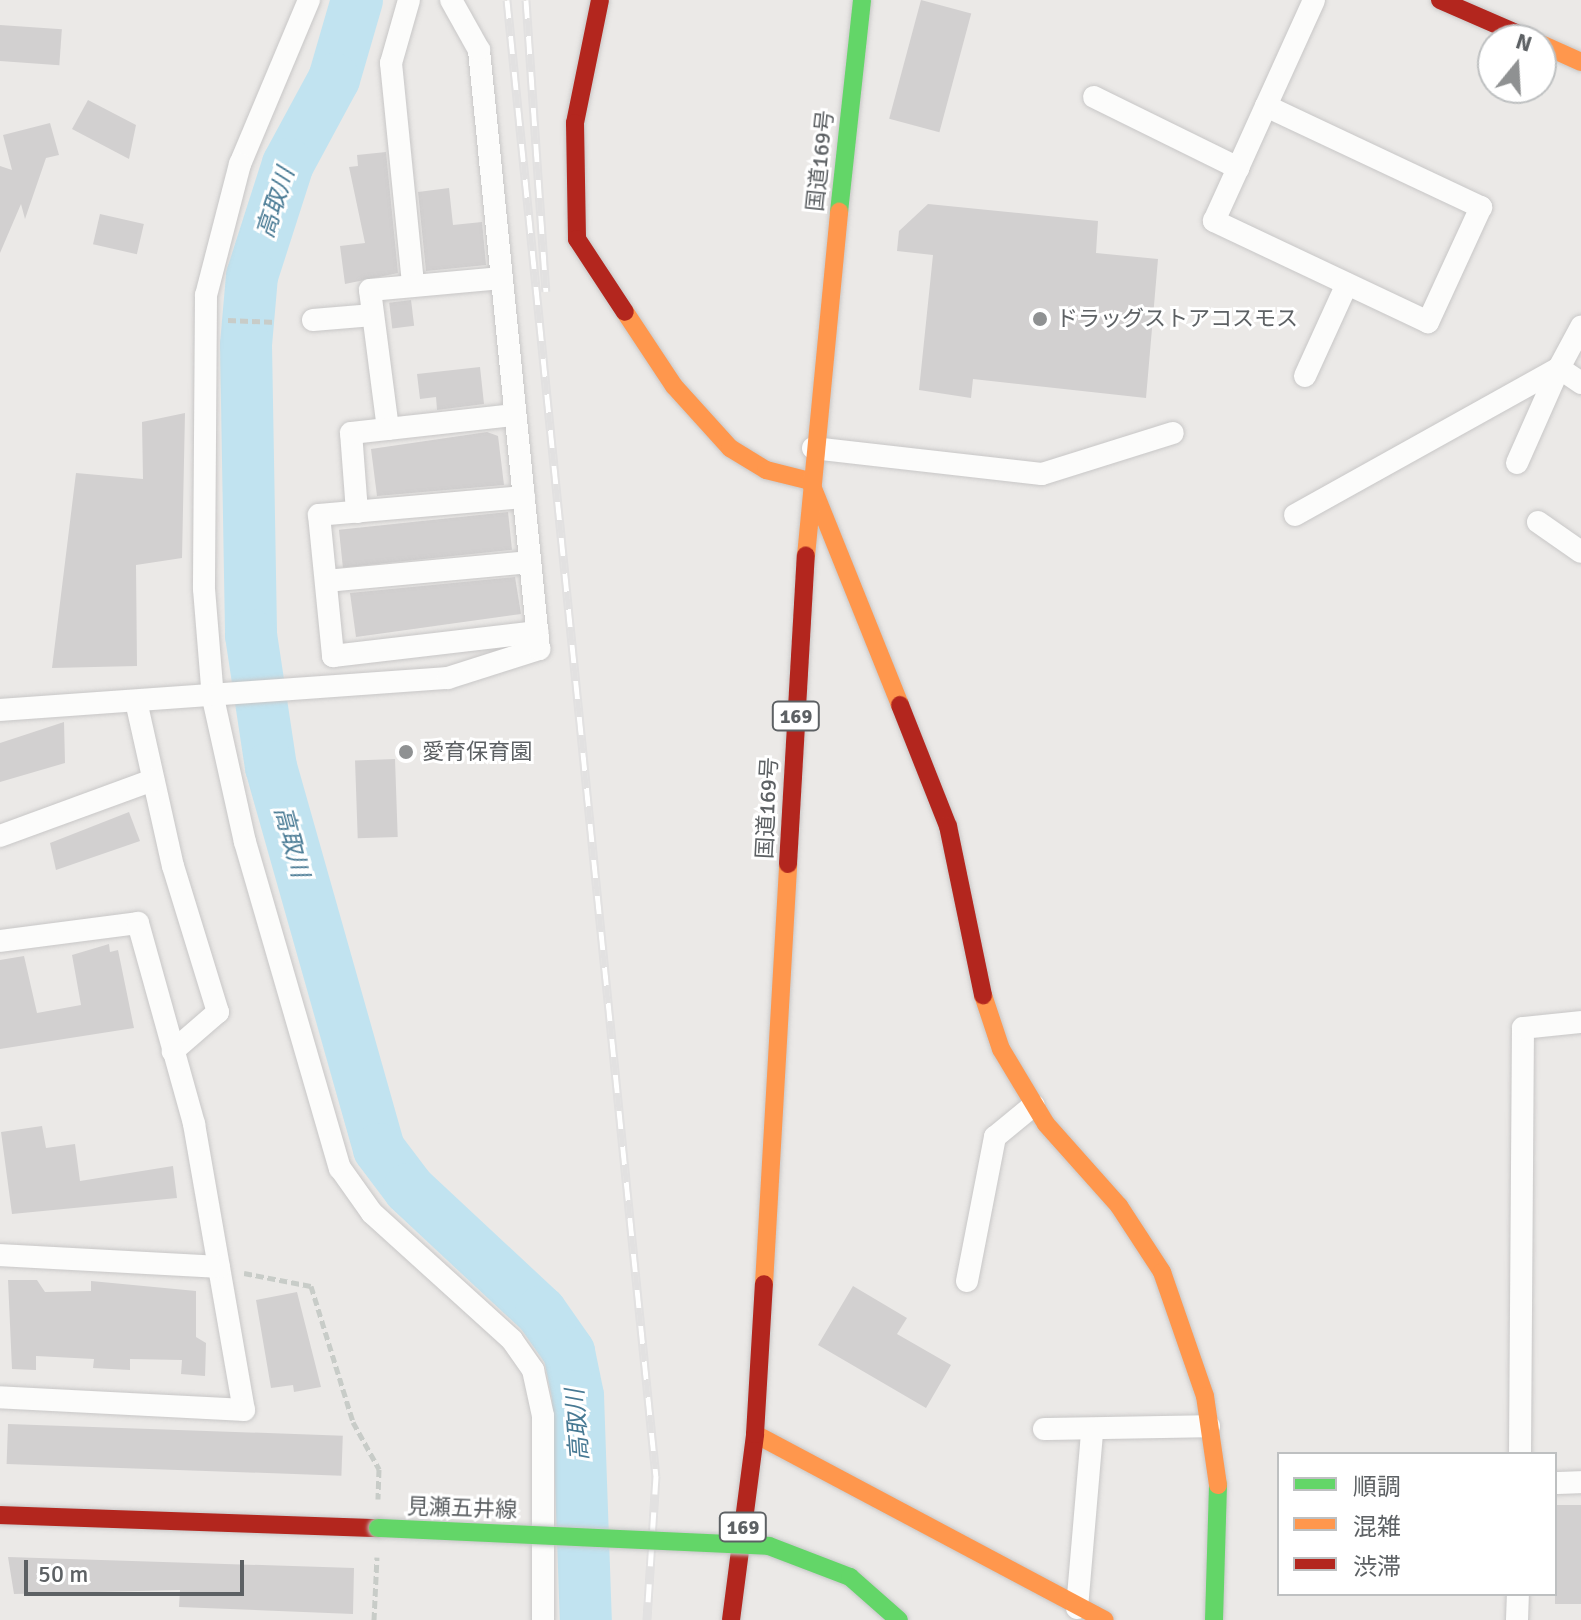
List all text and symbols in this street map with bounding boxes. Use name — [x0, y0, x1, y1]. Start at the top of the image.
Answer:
north arrow — [1477, 24, 1557, 104]
text: N — [1512, 27, 1535, 58]
street label: 国道169号 — [802, 109, 838, 213]
water label: 高取川 — [251, 164, 301, 242]
place label: ドラッグストアコスモス — [1056, 306, 1298, 332]
marker: ドラッグストアコスモス — [1031, 310, 1049, 328]
road number: 169 — [770, 700, 822, 732]
place label: 愛育保育園 — [422, 739, 532, 765]
marker: 愛育保育園 — [397, 743, 415, 761]
street label: 国道169号 — [751, 757, 783, 859]
water label: 高取川 — [268, 803, 314, 881]
water label: 高取川 — [561, 1388, 595, 1462]
legend — [1277, 1452, 1557, 1596]
text: 順調 — [1353, 1472, 1401, 1502]
street label: 見瀬五井線 — [407, 1493, 517, 1523]
road number: 169 — [717, 1511, 769, 1543]
text: 混雑 — [1353, 1512, 1401, 1542]
scale bar — [28, 1544, 248, 1594]
text: 渋滞 — [1353, 1552, 1401, 1582]
text: 50 m — [38, 1559, 88, 1589]

